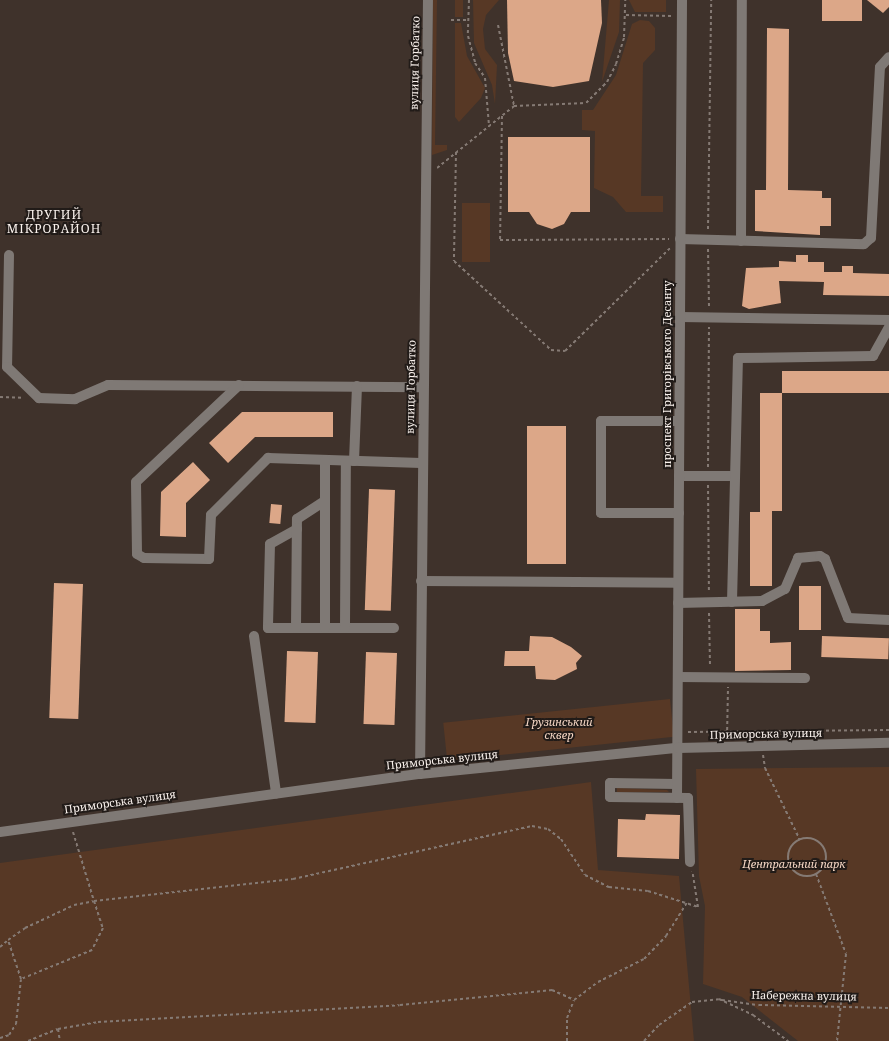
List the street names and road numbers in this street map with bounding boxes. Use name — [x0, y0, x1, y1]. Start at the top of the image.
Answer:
street label: вулиця Горбатко — [408, 16, 422, 110]
street label: проспект Григорівського Десанту — [660, 280, 674, 468]
street label: вулиця Горбатко — [404, 340, 418, 434]
street label: Приморська вулиця — [710, 726, 822, 742]
street label: Приморська вулиця — [385, 748, 499, 772]
street label: Приморська вулиця — [63, 788, 177, 816]
street label: Набережна вулиця — [751, 988, 857, 1004]

